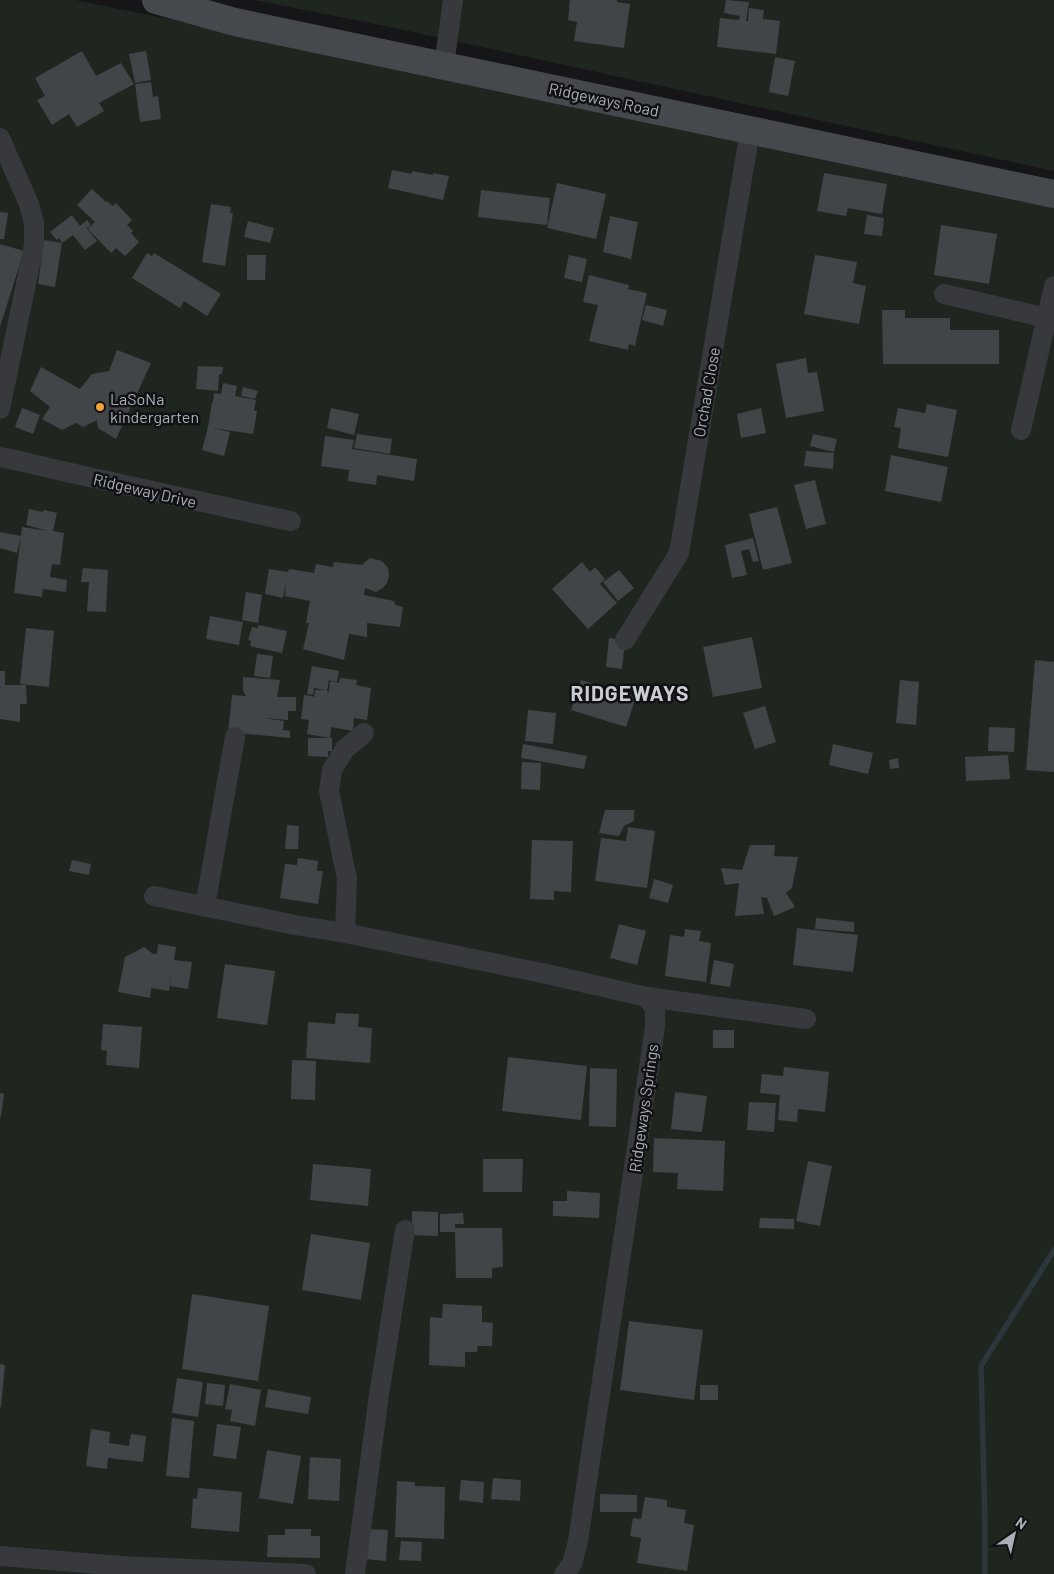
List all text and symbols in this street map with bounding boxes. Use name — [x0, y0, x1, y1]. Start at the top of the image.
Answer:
street label: Ridgeways Road — [547, 78, 661, 120]
street label: Orchad Close — [689, 345, 723, 439]
place label: LaSoNa kindergarten — [110, 389, 199, 426]
marker: LaSoNa kindergarten — [94, 401, 106, 413]
street label: Ridgeway Drive — [92, 469, 198, 511]
district label: RIDGEWAYS — [571, 680, 690, 705]
street label: Ridgeways Springs — [625, 1043, 661, 1173]
north arrow — [989, 1509, 1039, 1559]
text: N — [1013, 1513, 1030, 1532]

